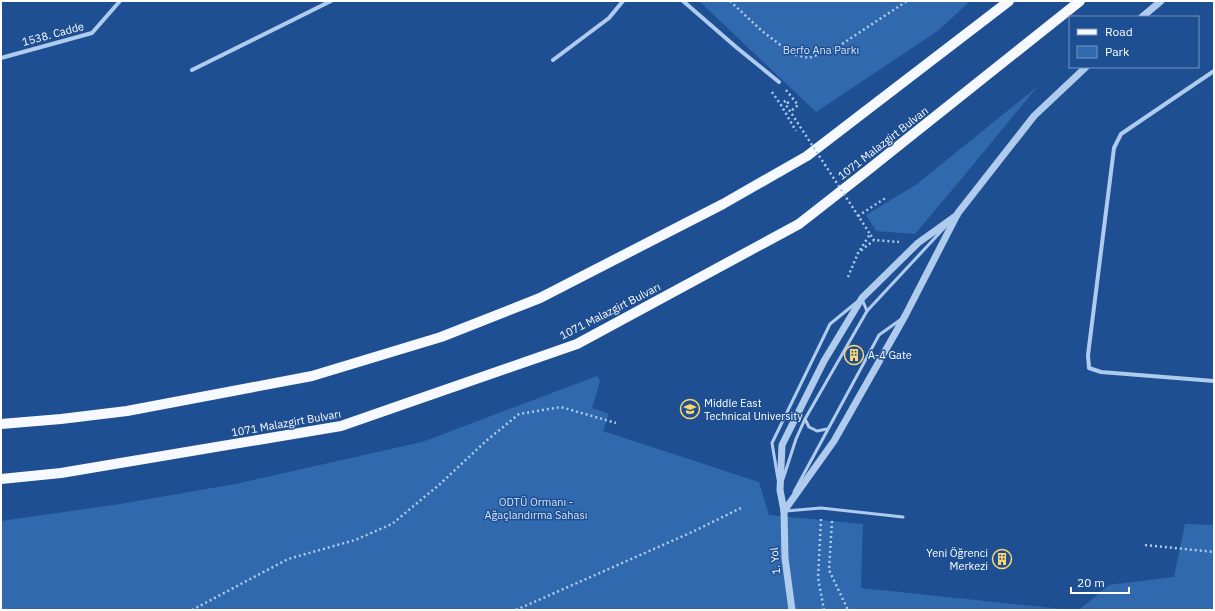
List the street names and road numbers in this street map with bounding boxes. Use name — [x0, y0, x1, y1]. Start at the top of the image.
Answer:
street label: 1538. Cadde — [21, 19, 85, 49]
street label: 1071 Malazgirt Bulvarı — [835, 103, 931, 183]
street label: 1071 Malazgirt Bulvarı — [557, 280, 663, 342]
street label: 1071 Malazgirt Bulvarı — [230, 406, 342, 440]
street label: 1. Yol — [767, 547, 783, 575]

